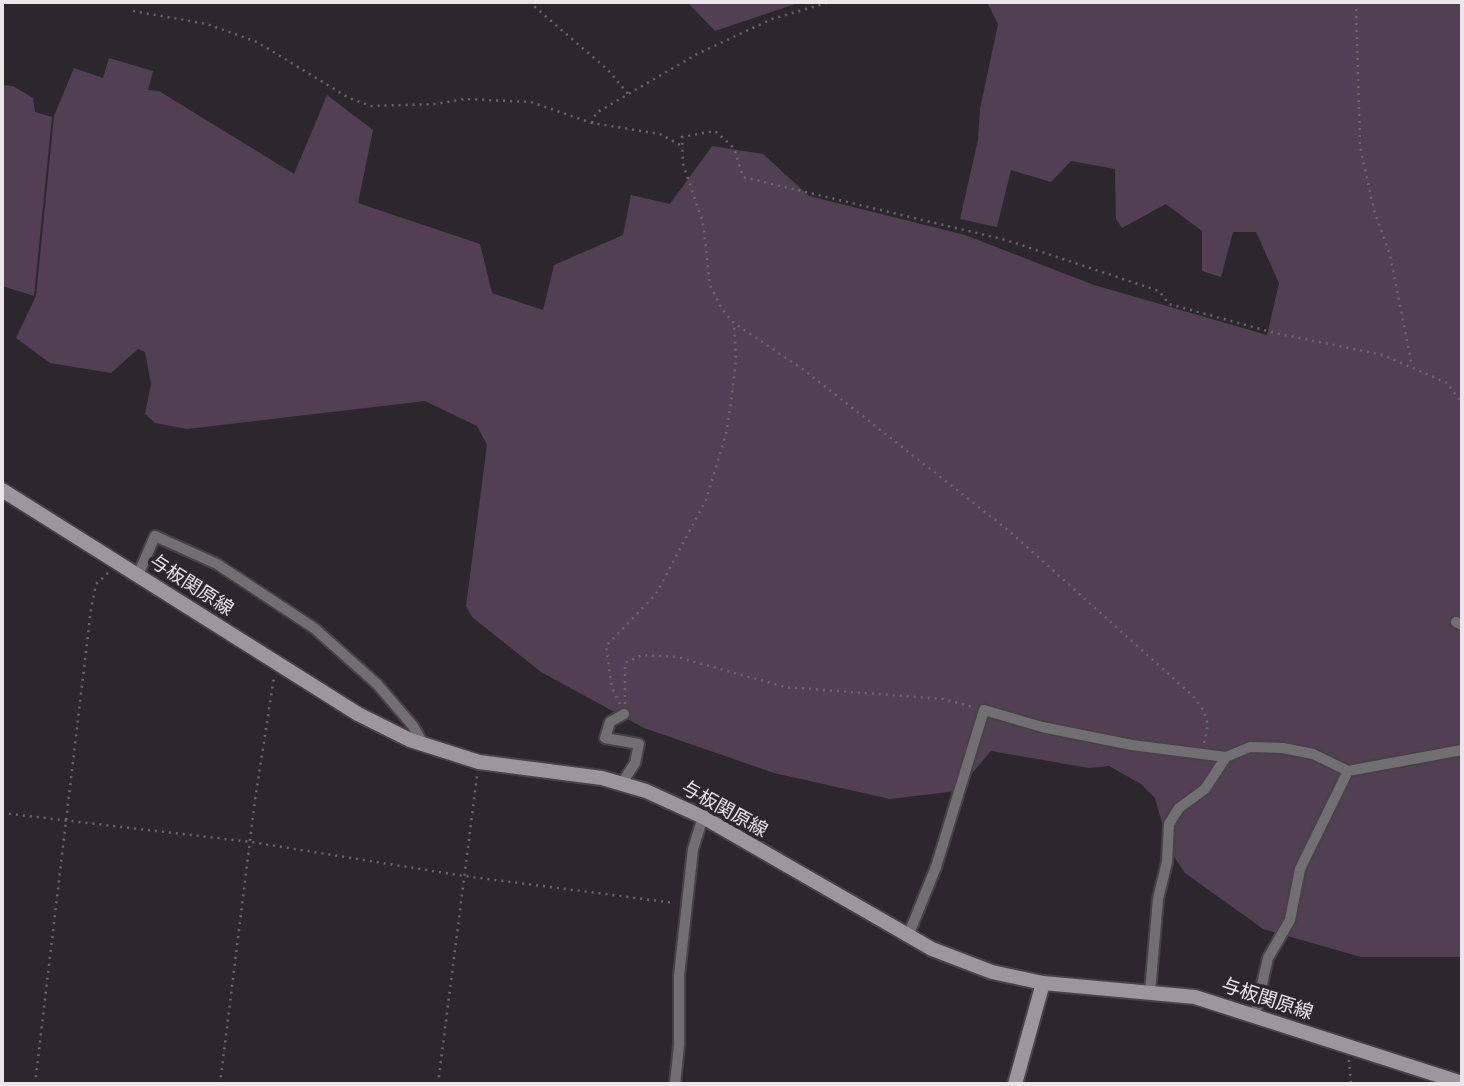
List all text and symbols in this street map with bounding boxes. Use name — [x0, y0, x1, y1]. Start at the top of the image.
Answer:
street label: 与板関原線 — [145, 551, 237, 621]
street label: 与板関原線 — [677, 777, 771, 843]
street label: 与板関原線 — [1218, 974, 1316, 1026]

